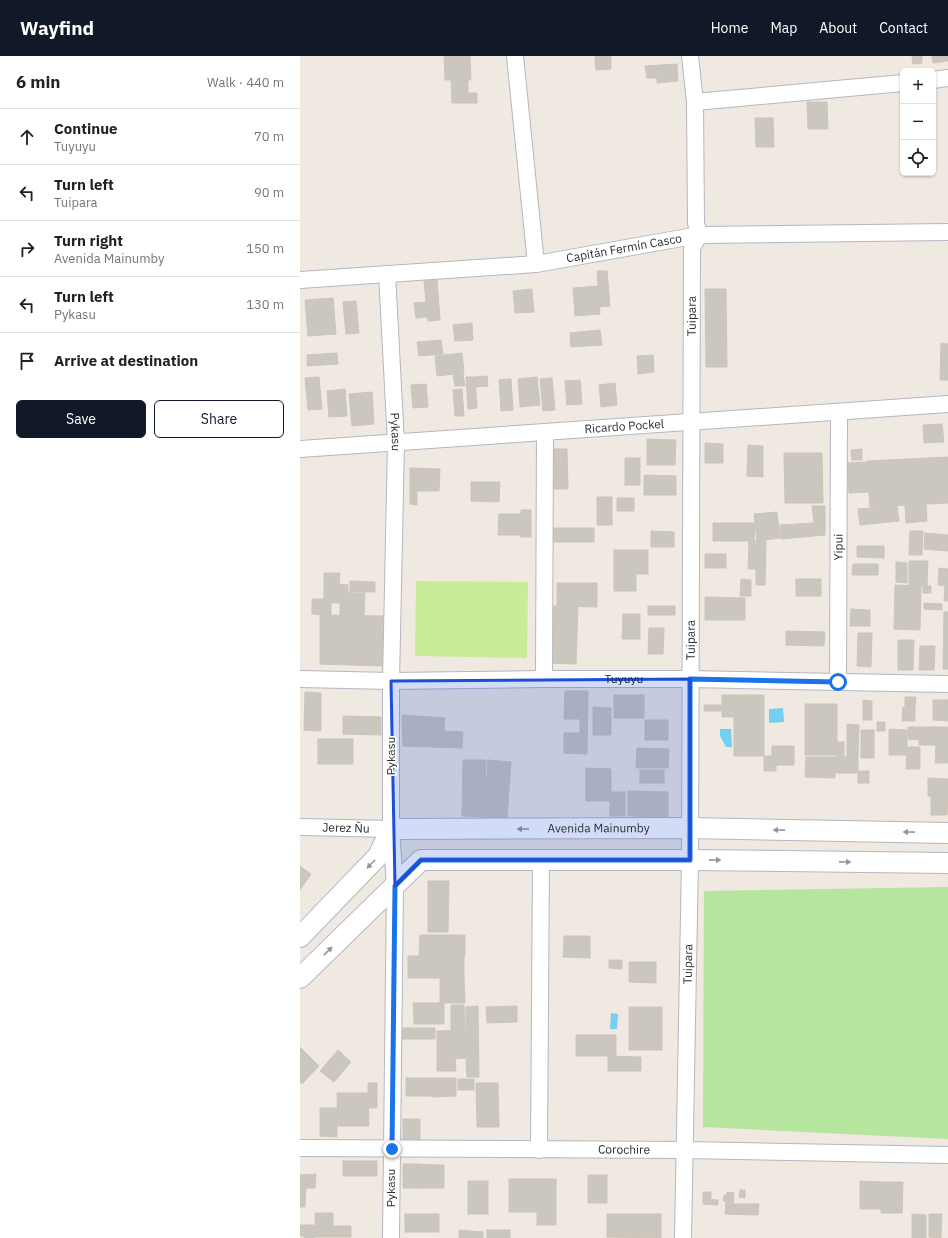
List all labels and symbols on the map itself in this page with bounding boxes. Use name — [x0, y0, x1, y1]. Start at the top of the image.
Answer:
street label: Capitán Fermín Casco — [565, 230, 683, 265]
street label: Tuipara — [684, 295, 699, 336]
street label: Pykasu — [387, 412, 404, 451]
street label: Ricardo Pockel — [584, 416, 665, 436]
street label: Yipui — [830, 534, 846, 560]
street label: Tuipara — [683, 619, 698, 660]
street label: Tuyuyu — [605, 671, 643, 686]
route start — [829, 673, 847, 691]
street label: Pykasu — [383, 737, 398, 775]
street label: Jerez Ñu — [322, 819, 370, 836]
street label: Avenida Mainumby — [547, 820, 650, 835]
one-way arrow — [516, 826, 529, 832]
one-way arrow — [772, 827, 785, 833]
one-way arrow — [903, 829, 915, 836]
one-way arrow — [709, 857, 721, 864]
one-way arrow — [366, 858, 375, 869]
one-way arrow — [839, 859, 852, 865]
street label: Tuipara — [680, 943, 695, 984]
one-way arrow — [323, 946, 333, 956]
route end — [383, 1140, 401, 1158]
street label: Corochire — [598, 1142, 651, 1157]
street label: Pykasu — [383, 1169, 398, 1207]

